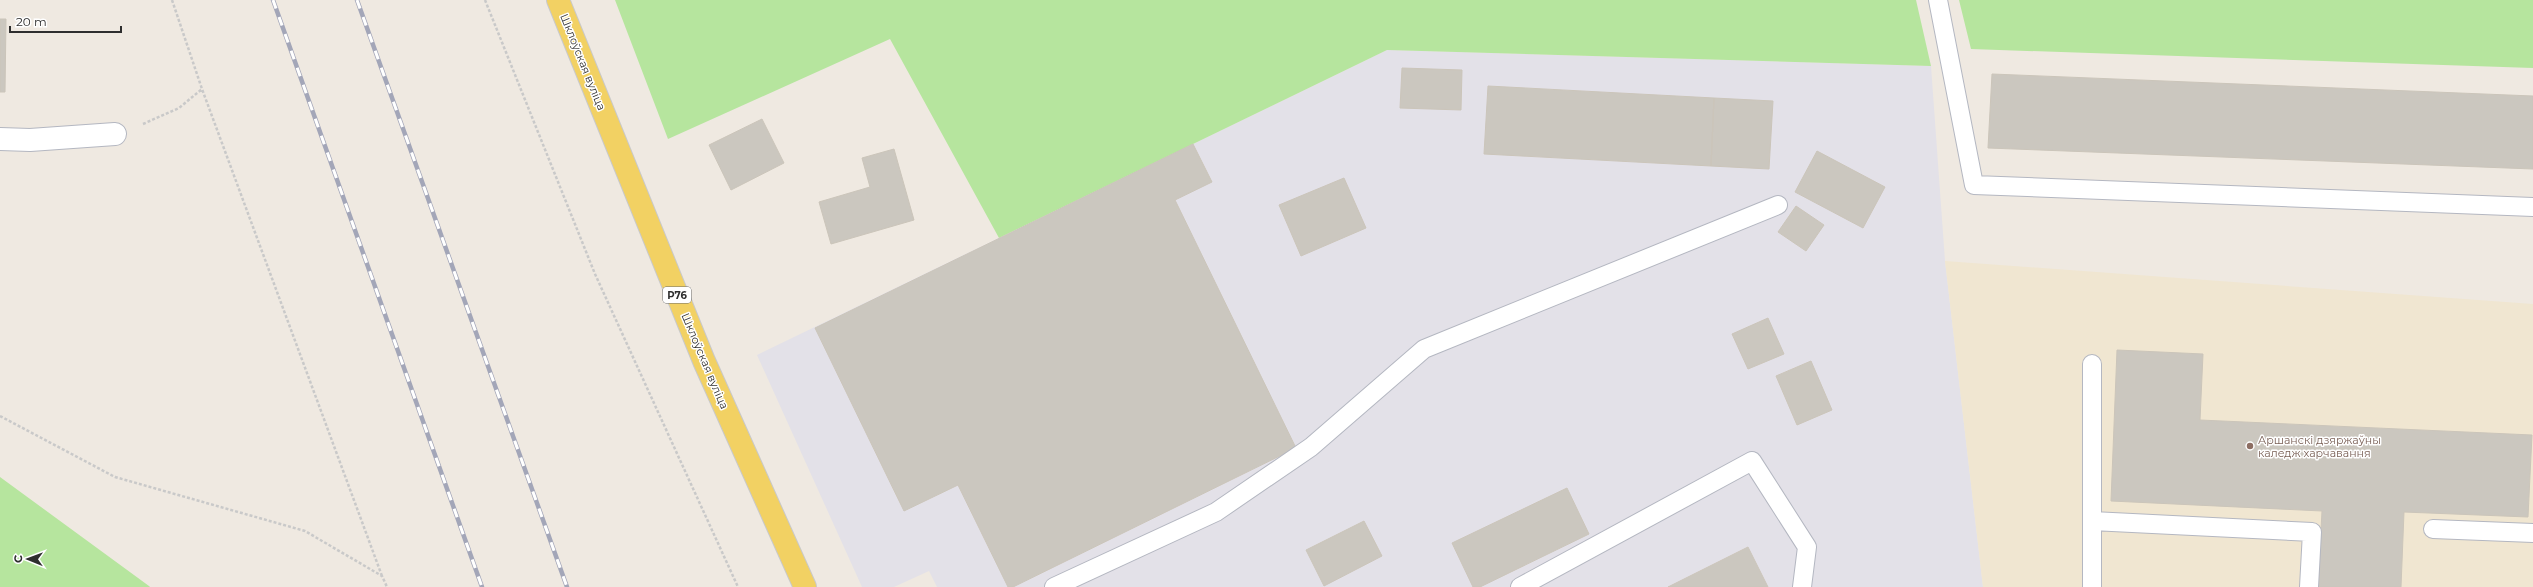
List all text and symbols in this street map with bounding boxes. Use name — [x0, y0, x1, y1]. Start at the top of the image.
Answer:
scale bar — [10, 8, 121, 34]
street label: Шклоўская вуліца — [557, 12, 609, 112]
text: 20 m — [16, 14, 47, 29]
road number: Р76 — [663, 287, 691, 303]
street label: Шклоўская вуліца — [678, 311, 732, 411]
place label: Аршанскі дзяржаўны каледж харчавання — [2258, 433, 2381, 460]
marker: Аршанскі дзяржаўны каледж харчавання — [2245, 441, 2255, 451]
north arrow — [8, 539, 48, 579]
text: С — [11, 555, 25, 563]

